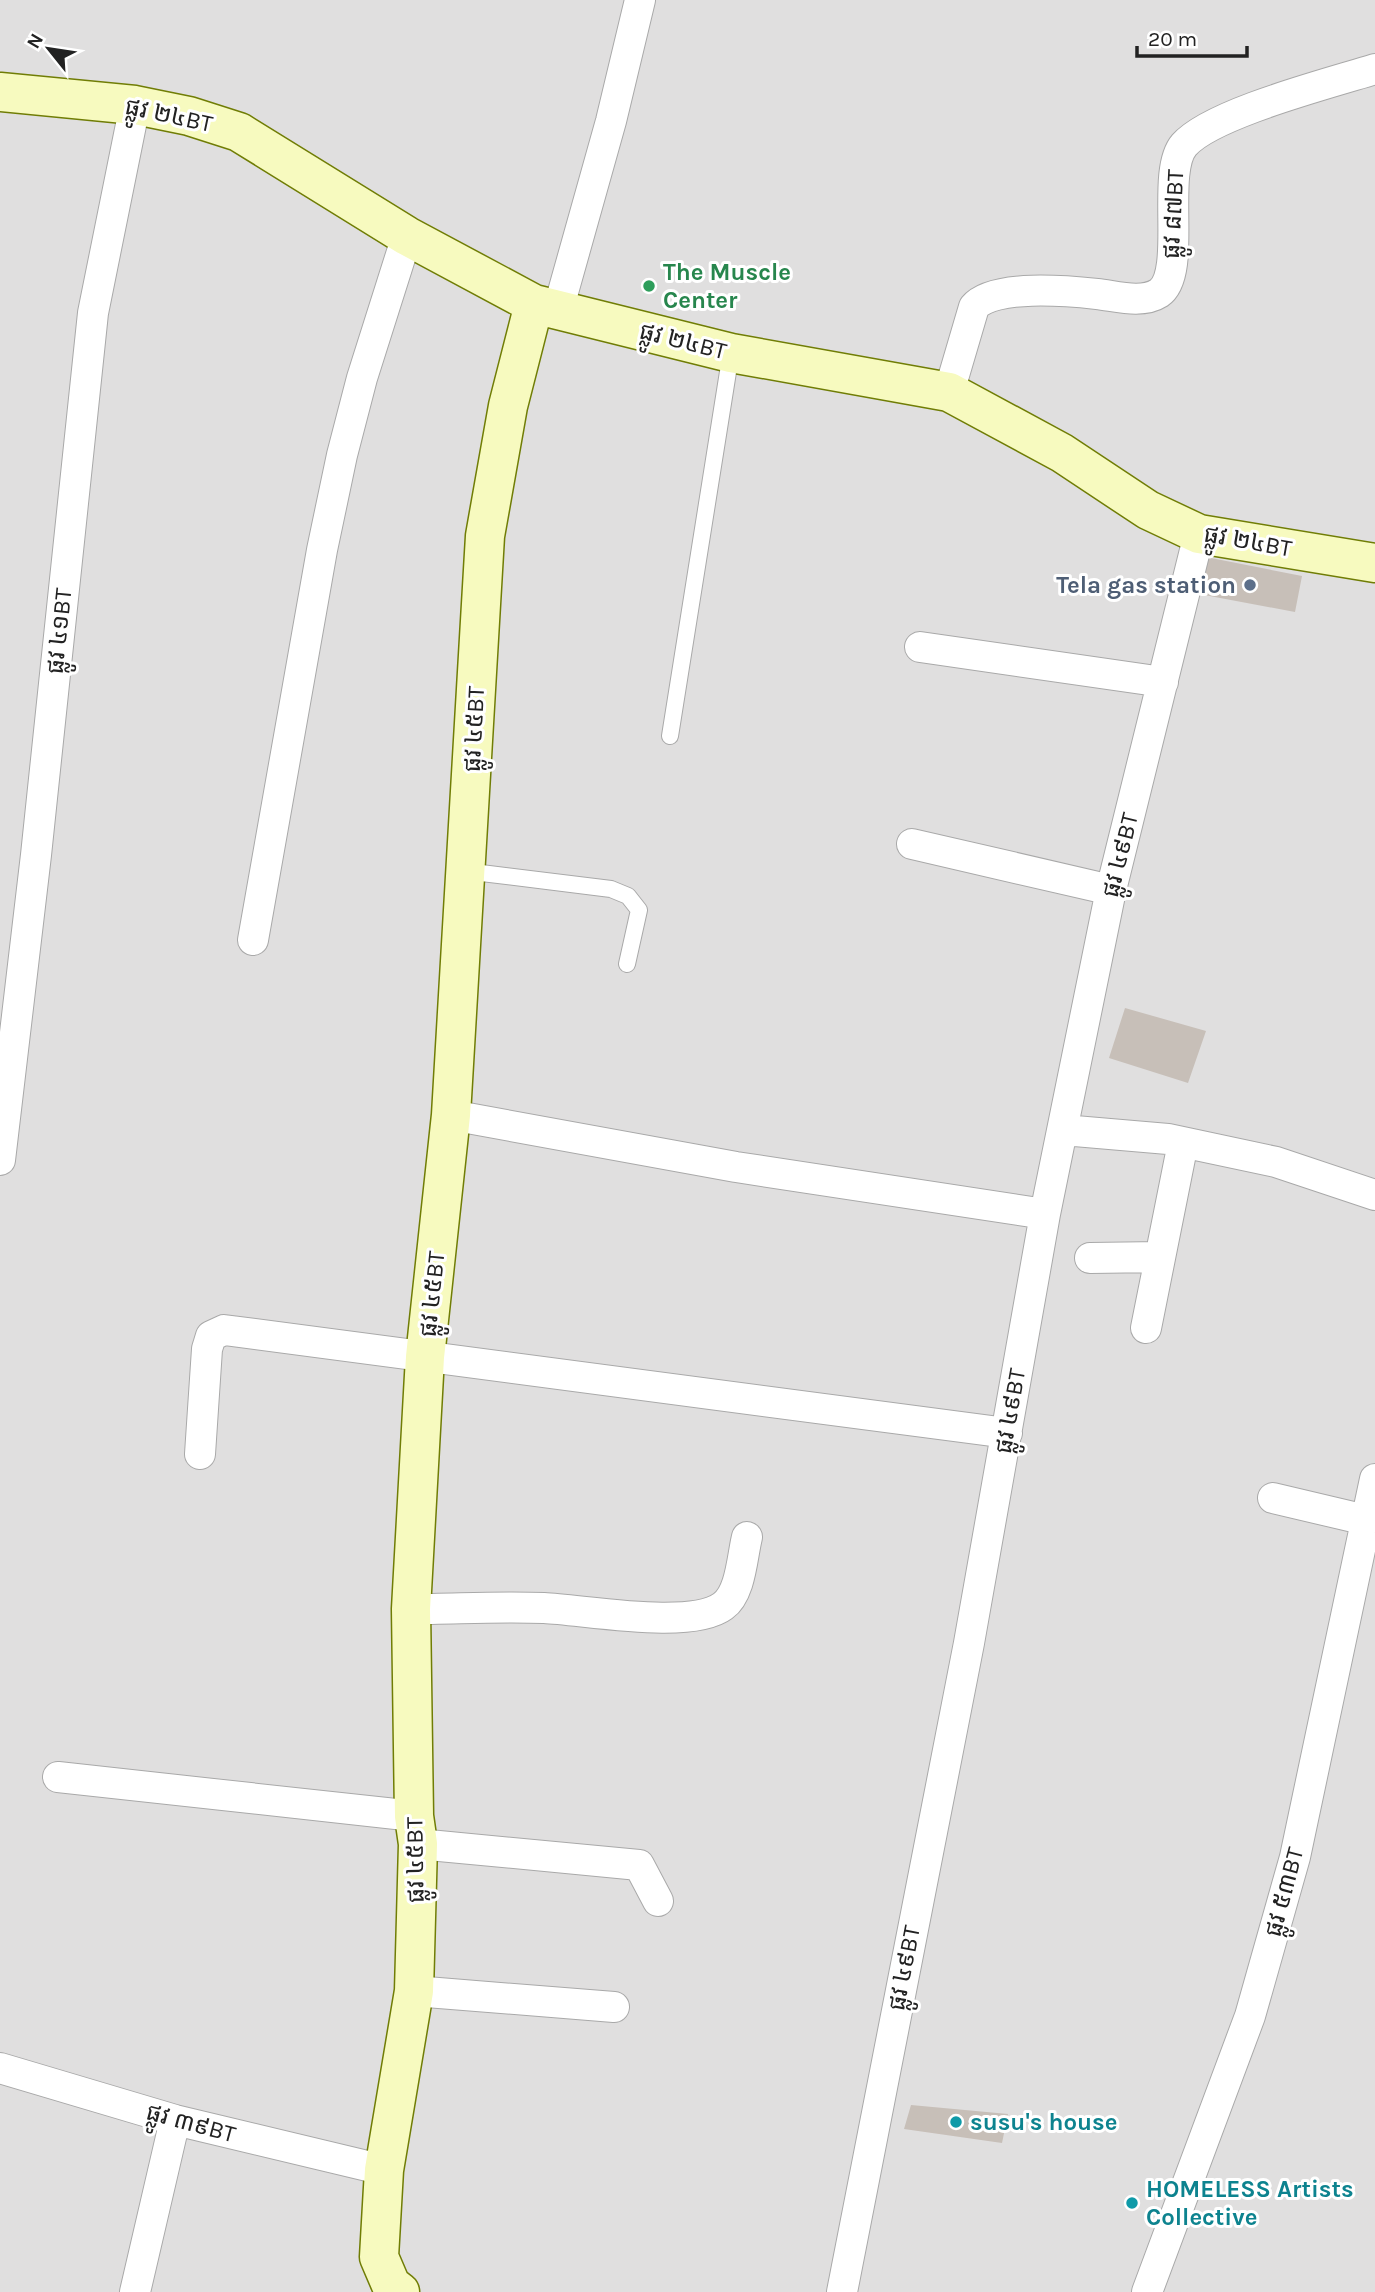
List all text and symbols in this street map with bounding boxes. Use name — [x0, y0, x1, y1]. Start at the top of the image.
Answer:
north arrow — [14, 14, 84, 84]
scale bar — [1137, 14, 1247, 58]
text: 20 m — [1148, 27, 1197, 51]
text: N — [22, 30, 48, 52]
street label: ផ្លូវ ២៤BT — [121, 92, 215, 146]
street label: ផ្លូវ ៨៧BT — [1157, 168, 1197, 260]
place label: The Muscle Center — [663, 258, 791, 314]
marker: The Muscle Center — [641, 278, 657, 294]
street label: ផ្លូវ ២៤BT — [634, 317, 730, 373]
street label: ផ្លូវ ២៤BT — [1200, 519, 1294, 570]
place label: Tela gas station — [1056, 571, 1236, 599]
marker: Tela gas station — [1242, 577, 1258, 593]
street label: ផ្លូវ ៤១BT — [41, 587, 85, 676]
street label: ផ្លូវ ៤៥BT — [458, 685, 498, 773]
street label: ផ្លូវ ៤៩BT — [1096, 810, 1152, 902]
street label: ផ្លូវ ៤៥BT — [414, 1250, 458, 1339]
street label: ផ្លូវ ៤៩BT — [989, 1366, 1039, 1457]
street label: ផ្លូវ ៤៥BT — [400, 1817, 438, 1903]
street label: ផ្លូវ ៥៣BT — [1259, 1844, 1317, 1942]
street label: ផ្លូវ ៤៩BT — [882, 1923, 934, 2015]
street label: ផ្លូវ ៣៩BT — [141, 2098, 239, 2156]
place label: susu's house — [970, 2108, 1117, 2136]
marker: susu's house — [948, 2114, 964, 2130]
place label: HOMELESS Artists Collective — [1146, 2175, 1354, 2231]
marker: HOMELESS Artists Collective — [1124, 2195, 1140, 2211]

